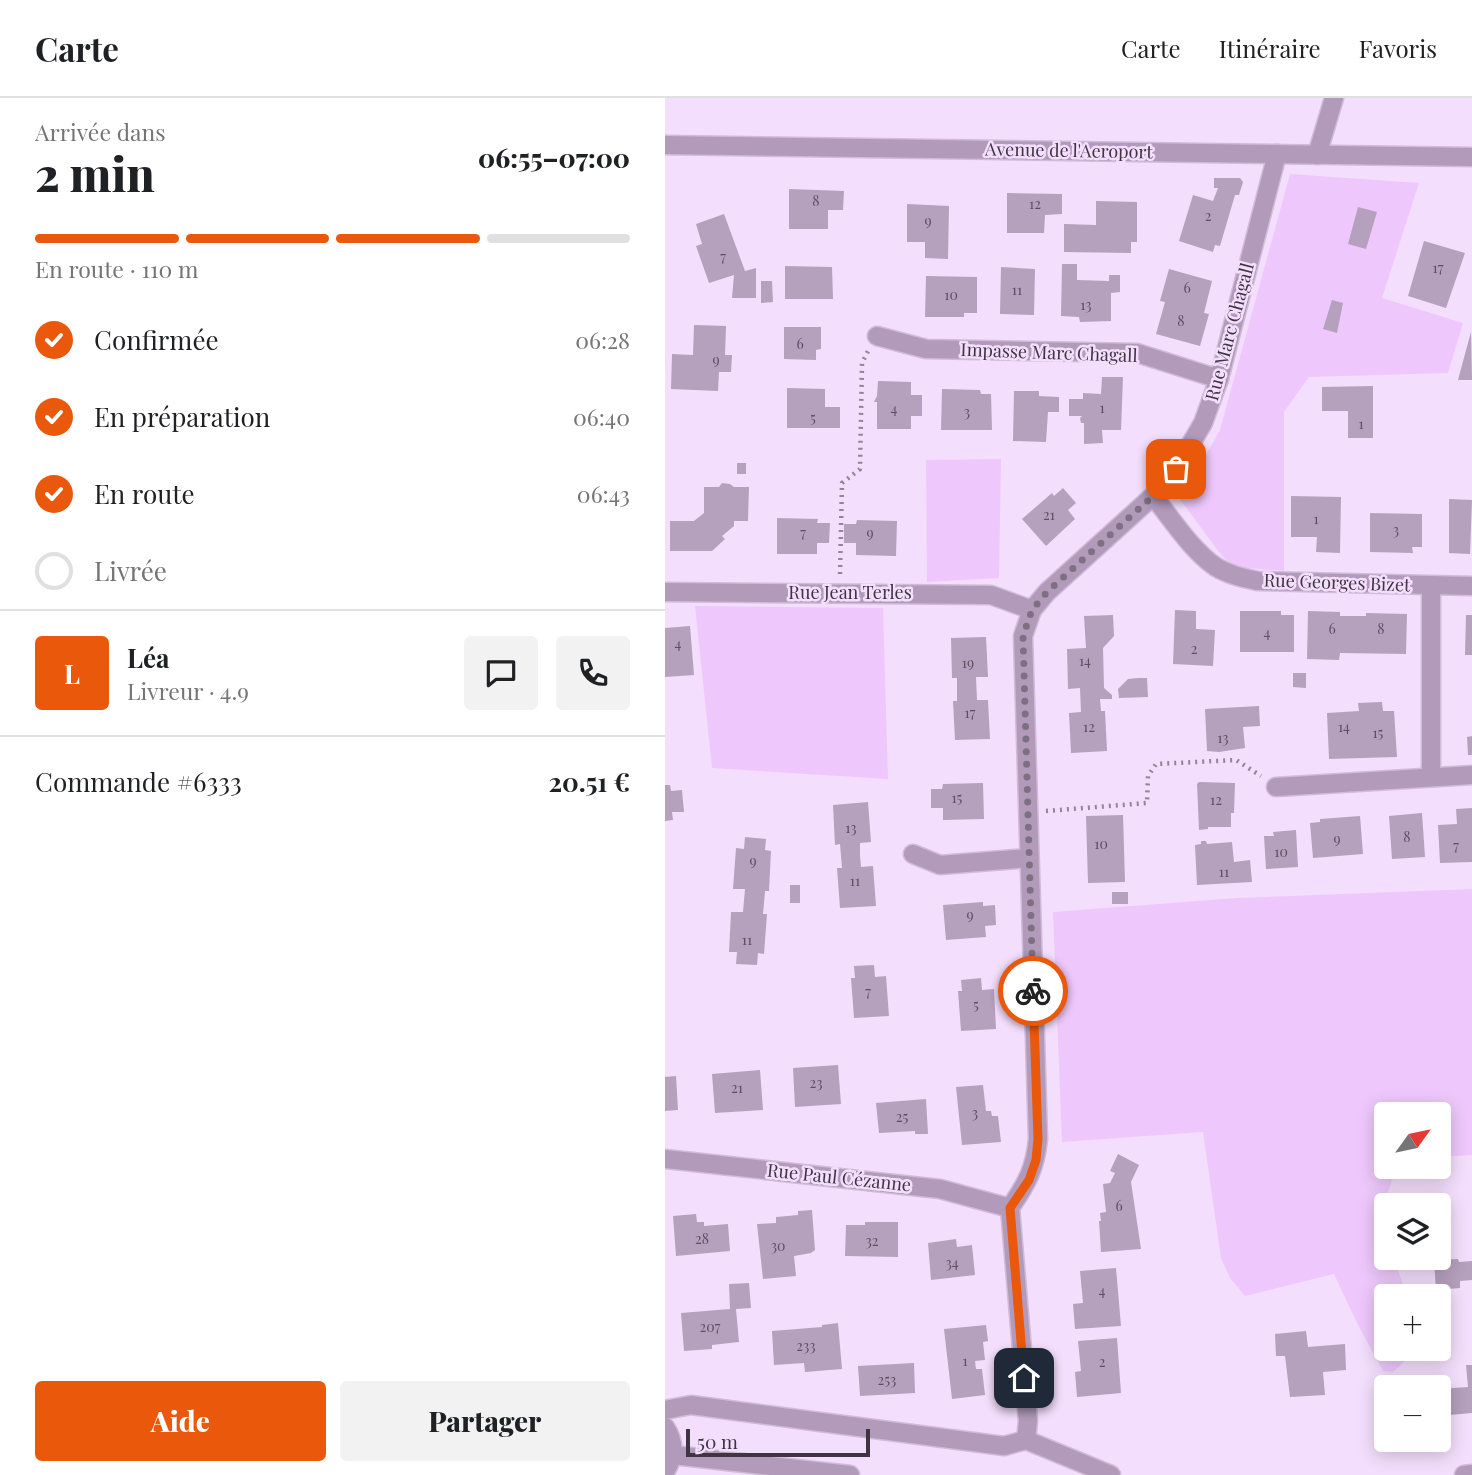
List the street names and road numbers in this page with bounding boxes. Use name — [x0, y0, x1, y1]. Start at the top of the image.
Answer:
street label: Avenue de l'Aeroport — [984, 137, 1154, 163]
street label: Rue Marc Chagall — [1199, 260, 1259, 403]
street label: Impasse Marc Chagall — [960, 337, 1138, 367]
street label: Rue Georges Bizet — [1263, 567, 1411, 597]
street label: Rue Jean Terles — [788, 580, 912, 604]
street label: Rue Paul Cézanne — [766, 1158, 912, 1197]

